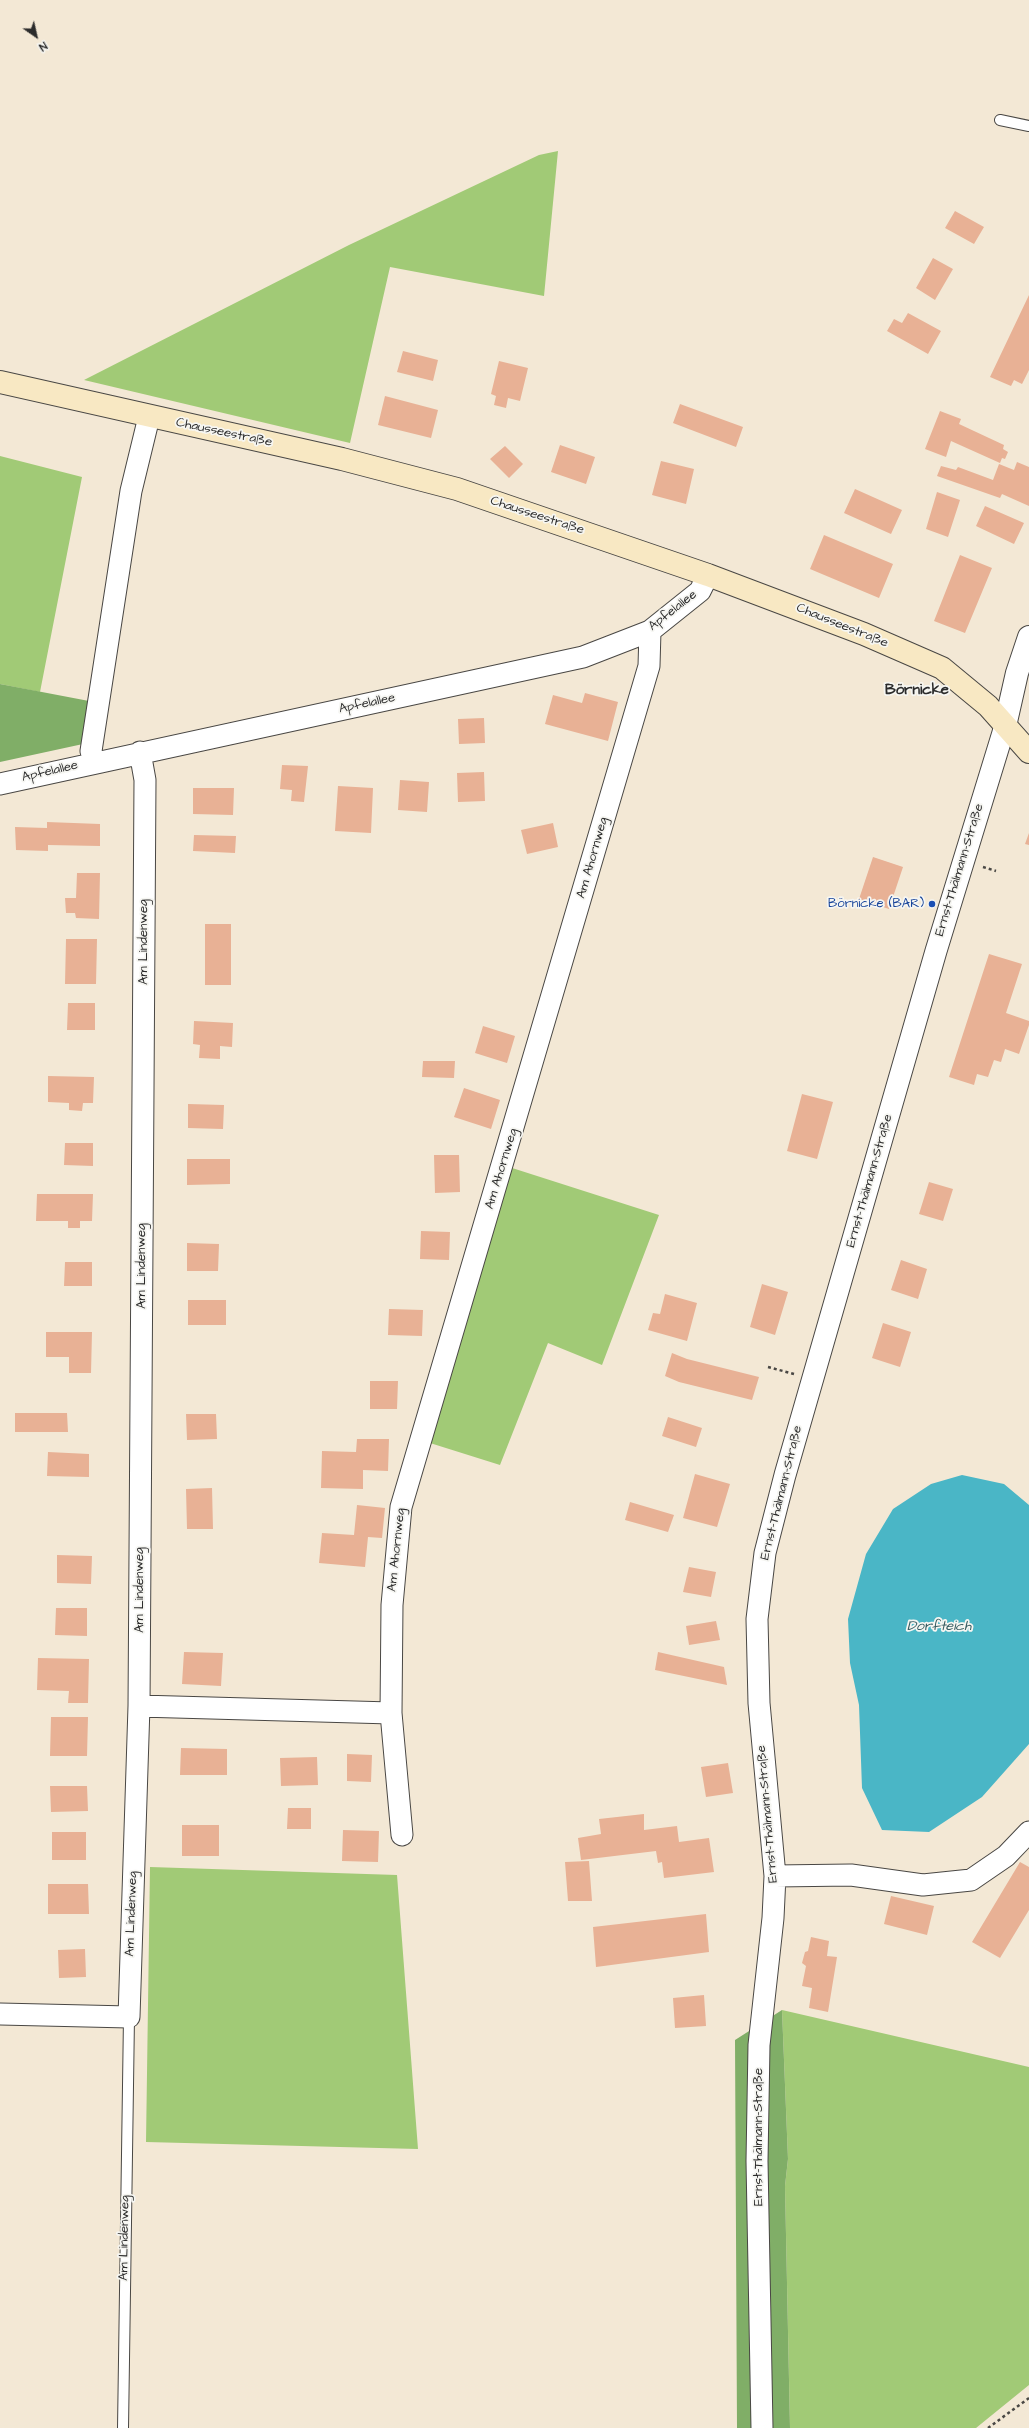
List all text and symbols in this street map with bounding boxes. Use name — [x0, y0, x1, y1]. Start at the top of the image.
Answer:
north arrow — [16, 16, 56, 56]
text: N — [36, 38, 50, 55]
street label: Chausseestraße — [175, 415, 273, 451]
street label: Chausseestraße — [488, 493, 586, 539]
street label: Apfelallee — [646, 587, 700, 635]
street label: Chausseestraße — [794, 600, 890, 652]
district label: Börnicke — [885, 682, 949, 700]
street label: Apfelallee — [337, 690, 397, 718]
street label: Apfelallee — [20, 758, 80, 786]
street label: Ernst-Thälmann-Straße — [932, 802, 988, 938]
street label: Am Ahornweg — [574, 816, 612, 900]
place label: Börnicke (BAR) — [828, 896, 924, 912]
street label: Am Lindenweg — [136, 899, 152, 985]
marker: Börnicke (BAR) — [927, 899, 937, 909]
street label: Ernst-Thälmann-Straße — [844, 1113, 896, 1249]
street label: Am Ahornweg — [482, 1127, 522, 1211]
street label: Am Lindenweg — [134, 1223, 150, 1309]
street label: Ernst-Thälmann-Straße — [758, 1424, 806, 1562]
street label: Am Ahornweg — [385, 1508, 409, 1592]
street label: Am Lindenweg — [132, 1547, 148, 1633]
water label: Dorfteich — [907, 1619, 971, 1635]
street label: Ernst-Thälmann-Straße — [754, 1745, 782, 1883]
street label: Am Lindenweg — [123, 1871, 141, 1957]
street label: Ernst-Thälmann-Straße — [751, 2068, 767, 2206]
street label: Am Lindenweg — [116, 2195, 134, 2281]

